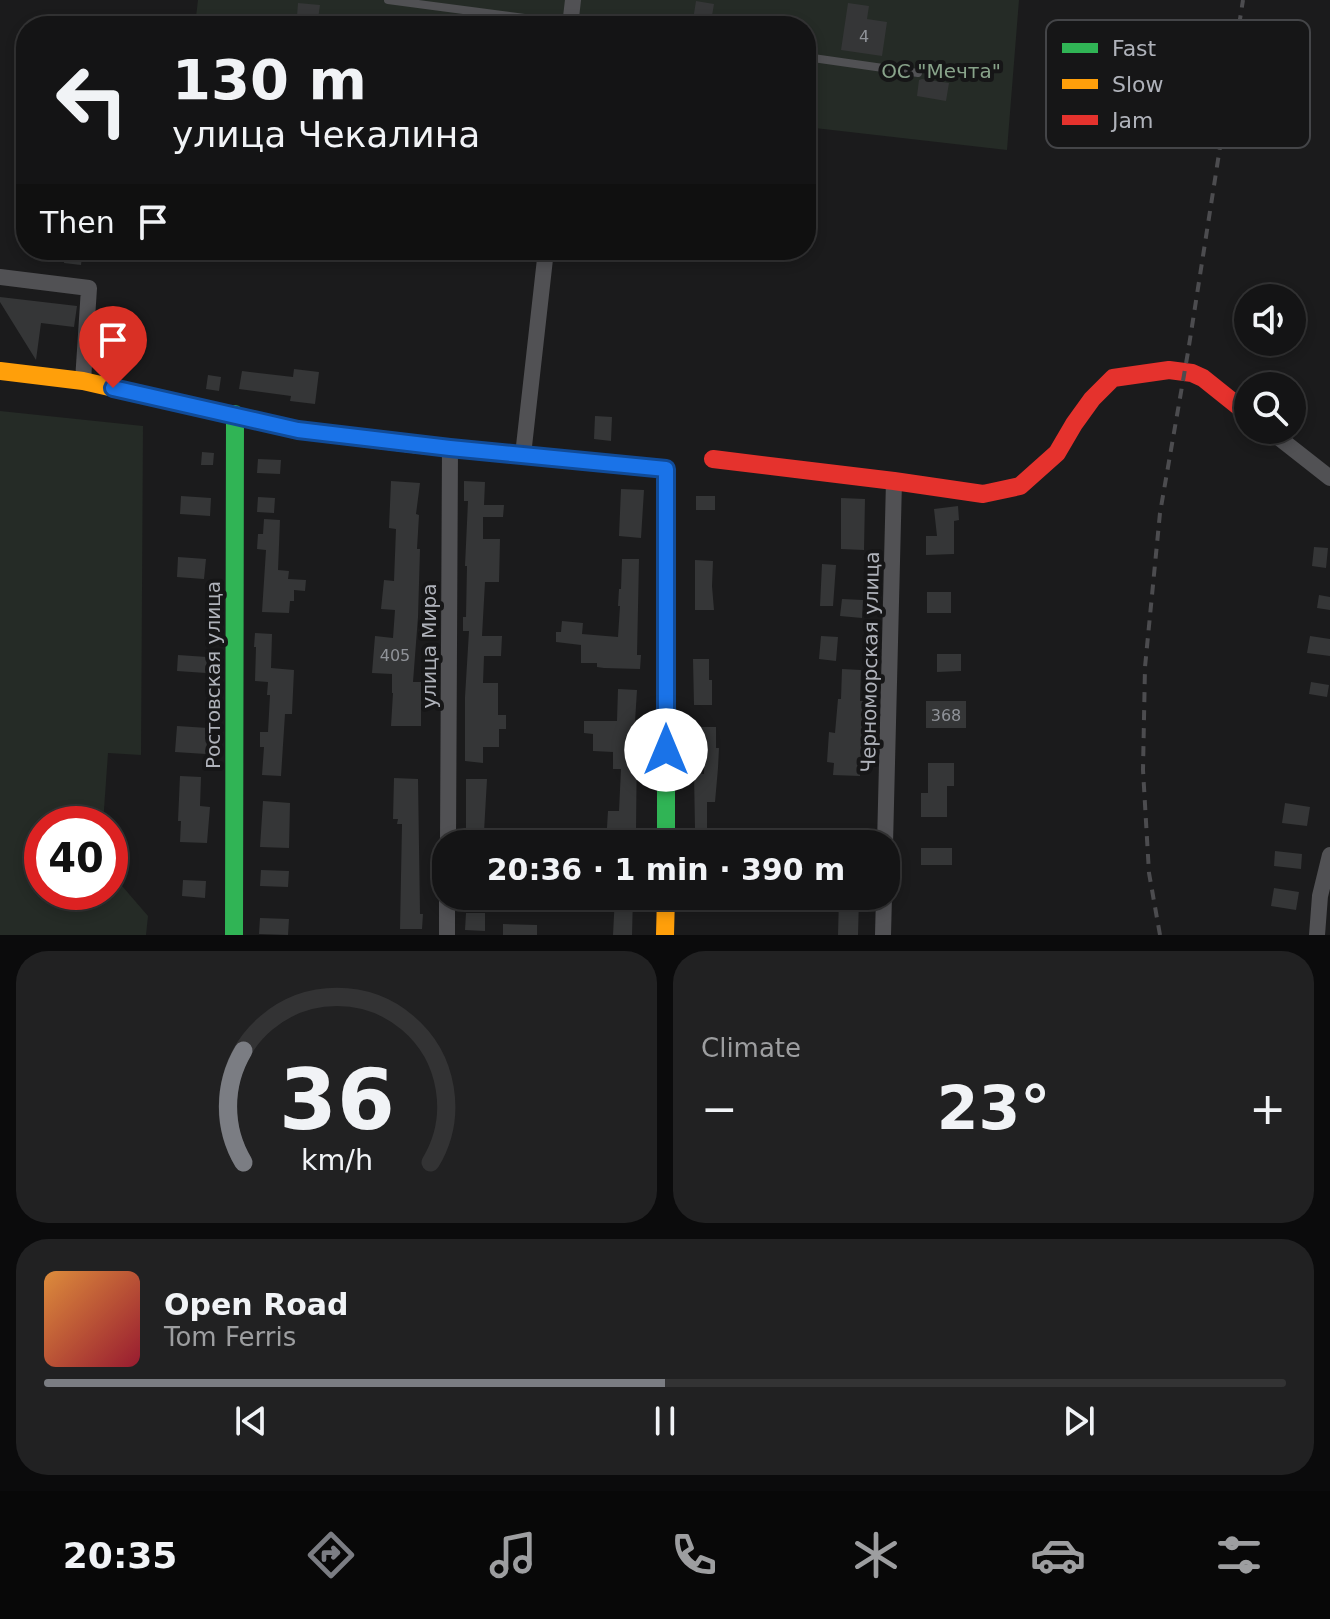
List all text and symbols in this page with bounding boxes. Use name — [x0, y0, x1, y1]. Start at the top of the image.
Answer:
legend — [1046, 20, 1310, 148]
house number: 4 — [859, 27, 869, 46]
text: Fast — [1112, 36, 1157, 61]
text: 130 m — [172, 47, 367, 112]
icon: left — [40, 48, 144, 152]
park label: ОС "Мечта" — [881, 59, 1001, 83]
text: Slow — [1112, 72, 1164, 97]
text: Jam — [1110, 108, 1153, 133]
text: улица Чекалина — [172, 114, 480, 155]
icon: arrive — [131, 200, 175, 244]
text: Then — [40, 205, 115, 240]
map controls — [1234, 284, 1306, 444]
button: sound — [1234, 284, 1306, 356]
pin — [79, 306, 147, 388]
icon: arrive — [91, 318, 135, 362]
button: search — [1234, 372, 1306, 444]
street label: Черноморская улица — [856, 551, 884, 773]
street label: Ростовская улица — [201, 581, 225, 769]
street label: улица Мира — [417, 583, 441, 709]
house number: 405 — [380, 646, 410, 665]
house number: 368 — [931, 706, 961, 725]
position arrow — [624, 708, 708, 792]
speed limit sign: 40 — [24, 806, 128, 910]
text: 20:36 · 1 min · 390 m — [487, 852, 845, 887]
text: Climate — [701, 1033, 801, 1063]
text: 36 — [279, 1052, 394, 1149]
text: 23° — [937, 1073, 1050, 1143]
text: − — [701, 1083, 738, 1134]
text: + — [1249, 1083, 1286, 1134]
text: km/h — [300, 1143, 373, 1177]
text: Open Road — [164, 1287, 349, 1322]
text: Tom Ferris — [164, 1322, 296, 1352]
icon: previous — [229, 1399, 273, 1443]
icon: pause — [643, 1399, 687, 1443]
icon: next — [1057, 1399, 1101, 1443]
icon: directions — [303, 1527, 359, 1583]
icon: music — [485, 1527, 541, 1583]
icon: phone — [666, 1527, 722, 1583]
icon: climate — [848, 1527, 904, 1583]
icon: car — [1030, 1527, 1086, 1583]
icon: filters — [1211, 1527, 1267, 1583]
text: 20:35 — [63, 1535, 177, 1576]

